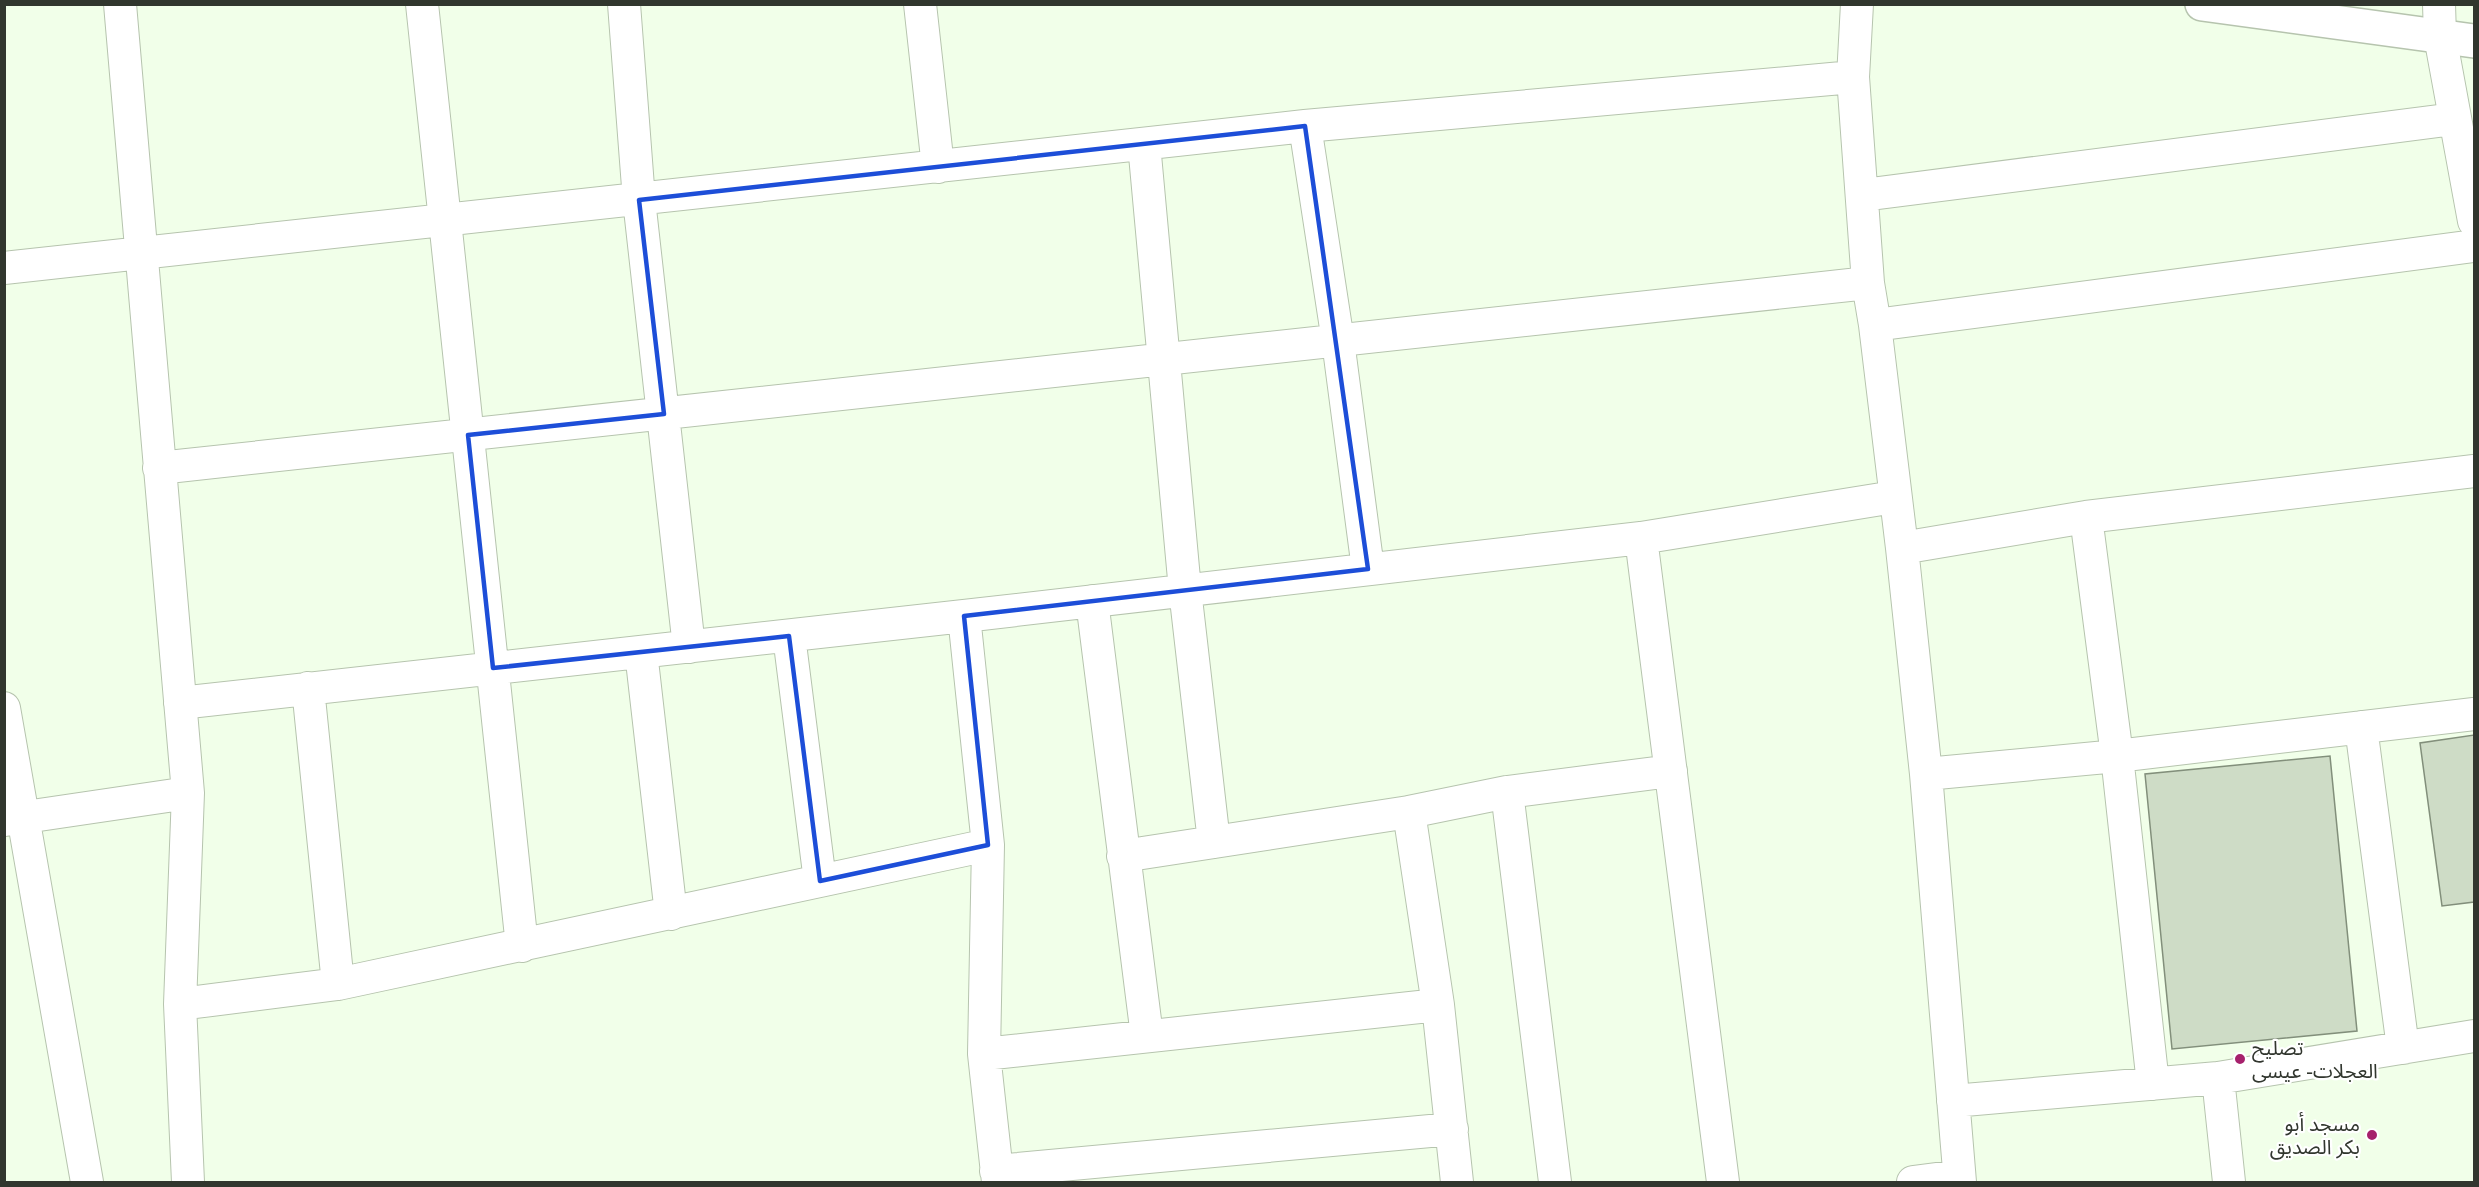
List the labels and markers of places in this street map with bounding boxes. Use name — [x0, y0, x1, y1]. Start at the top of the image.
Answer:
place label: تصليح العجلات- عيسى — [2252, 1037, 2378, 1083]
marker: تصليح العجلات- عيسى — [2233, 1052, 2247, 1066]
place label: مسجد أبو بكر الصديق — [2270, 1112, 2360, 1160]
marker: مسجد أبو بكر الصديق — [2365, 1128, 2379, 1142]

